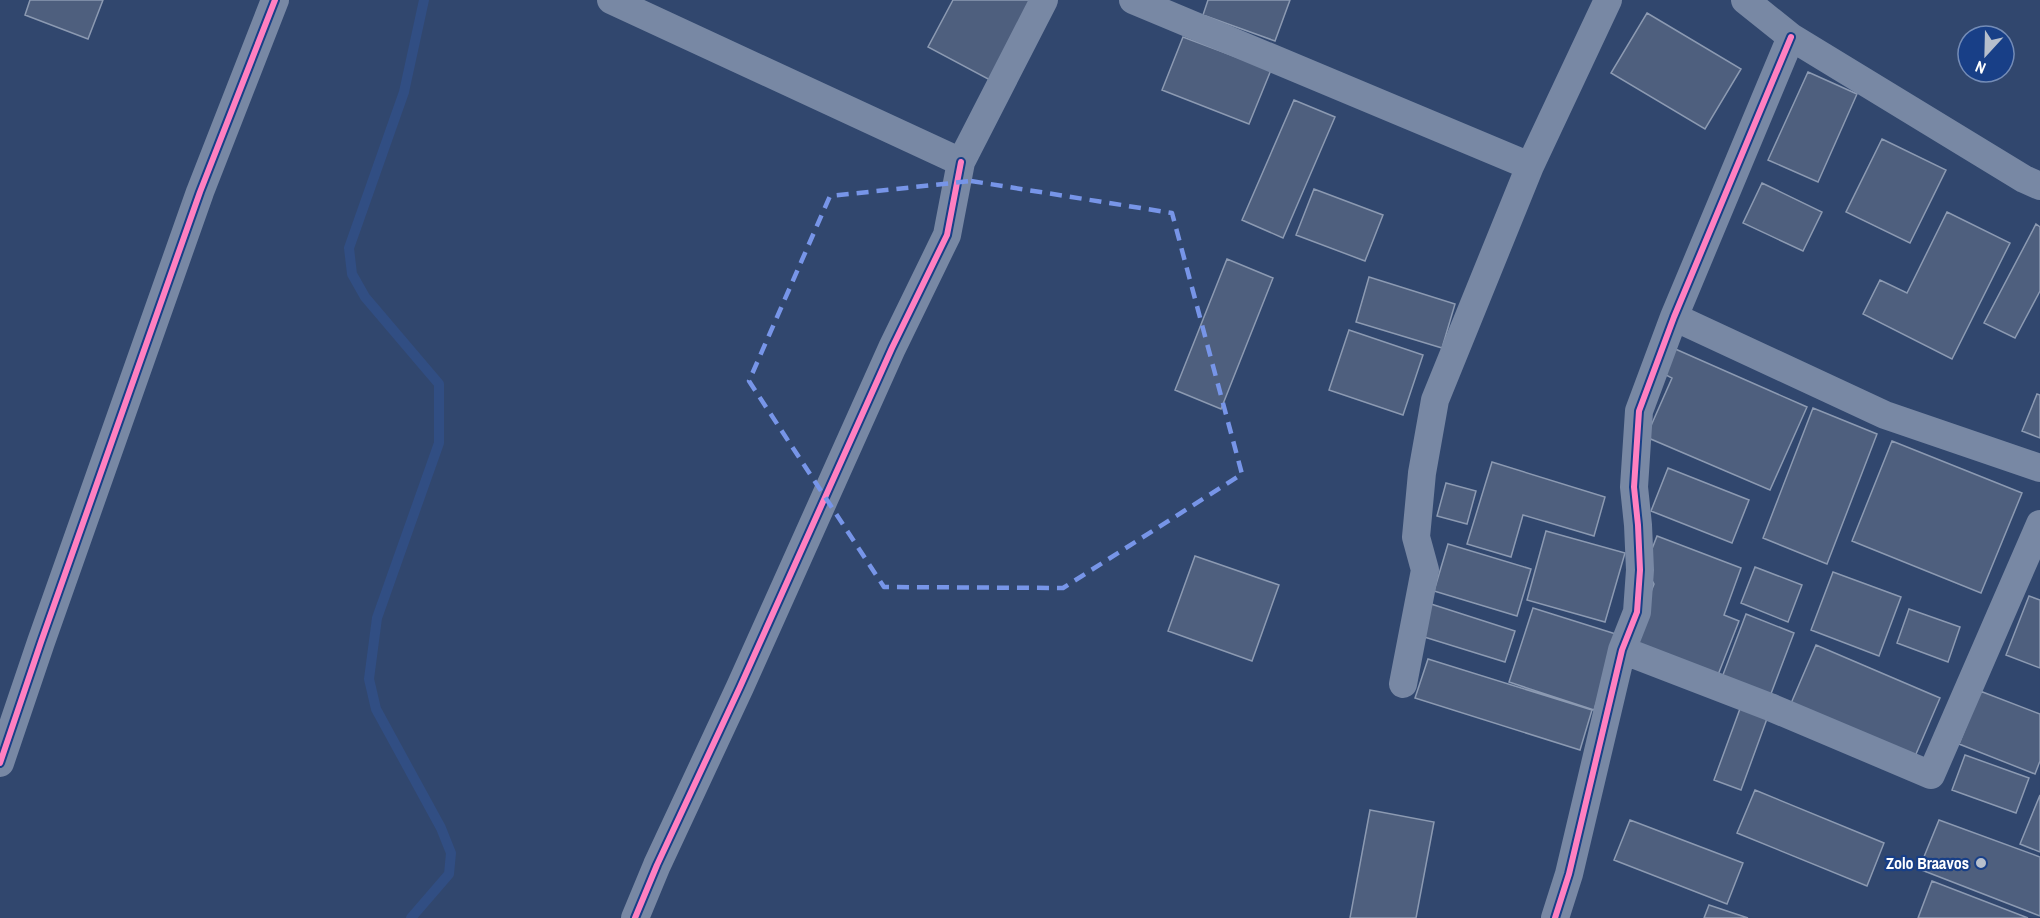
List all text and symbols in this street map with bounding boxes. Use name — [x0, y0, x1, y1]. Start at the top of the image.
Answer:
north arrow — [1956, 24, 2016, 84]
text: N — [1972, 56, 1989, 80]
place label: Zolo Braavos — [1886, 852, 1969, 874]
marker: Zolo Braavos — [1974, 856, 1988, 870]

